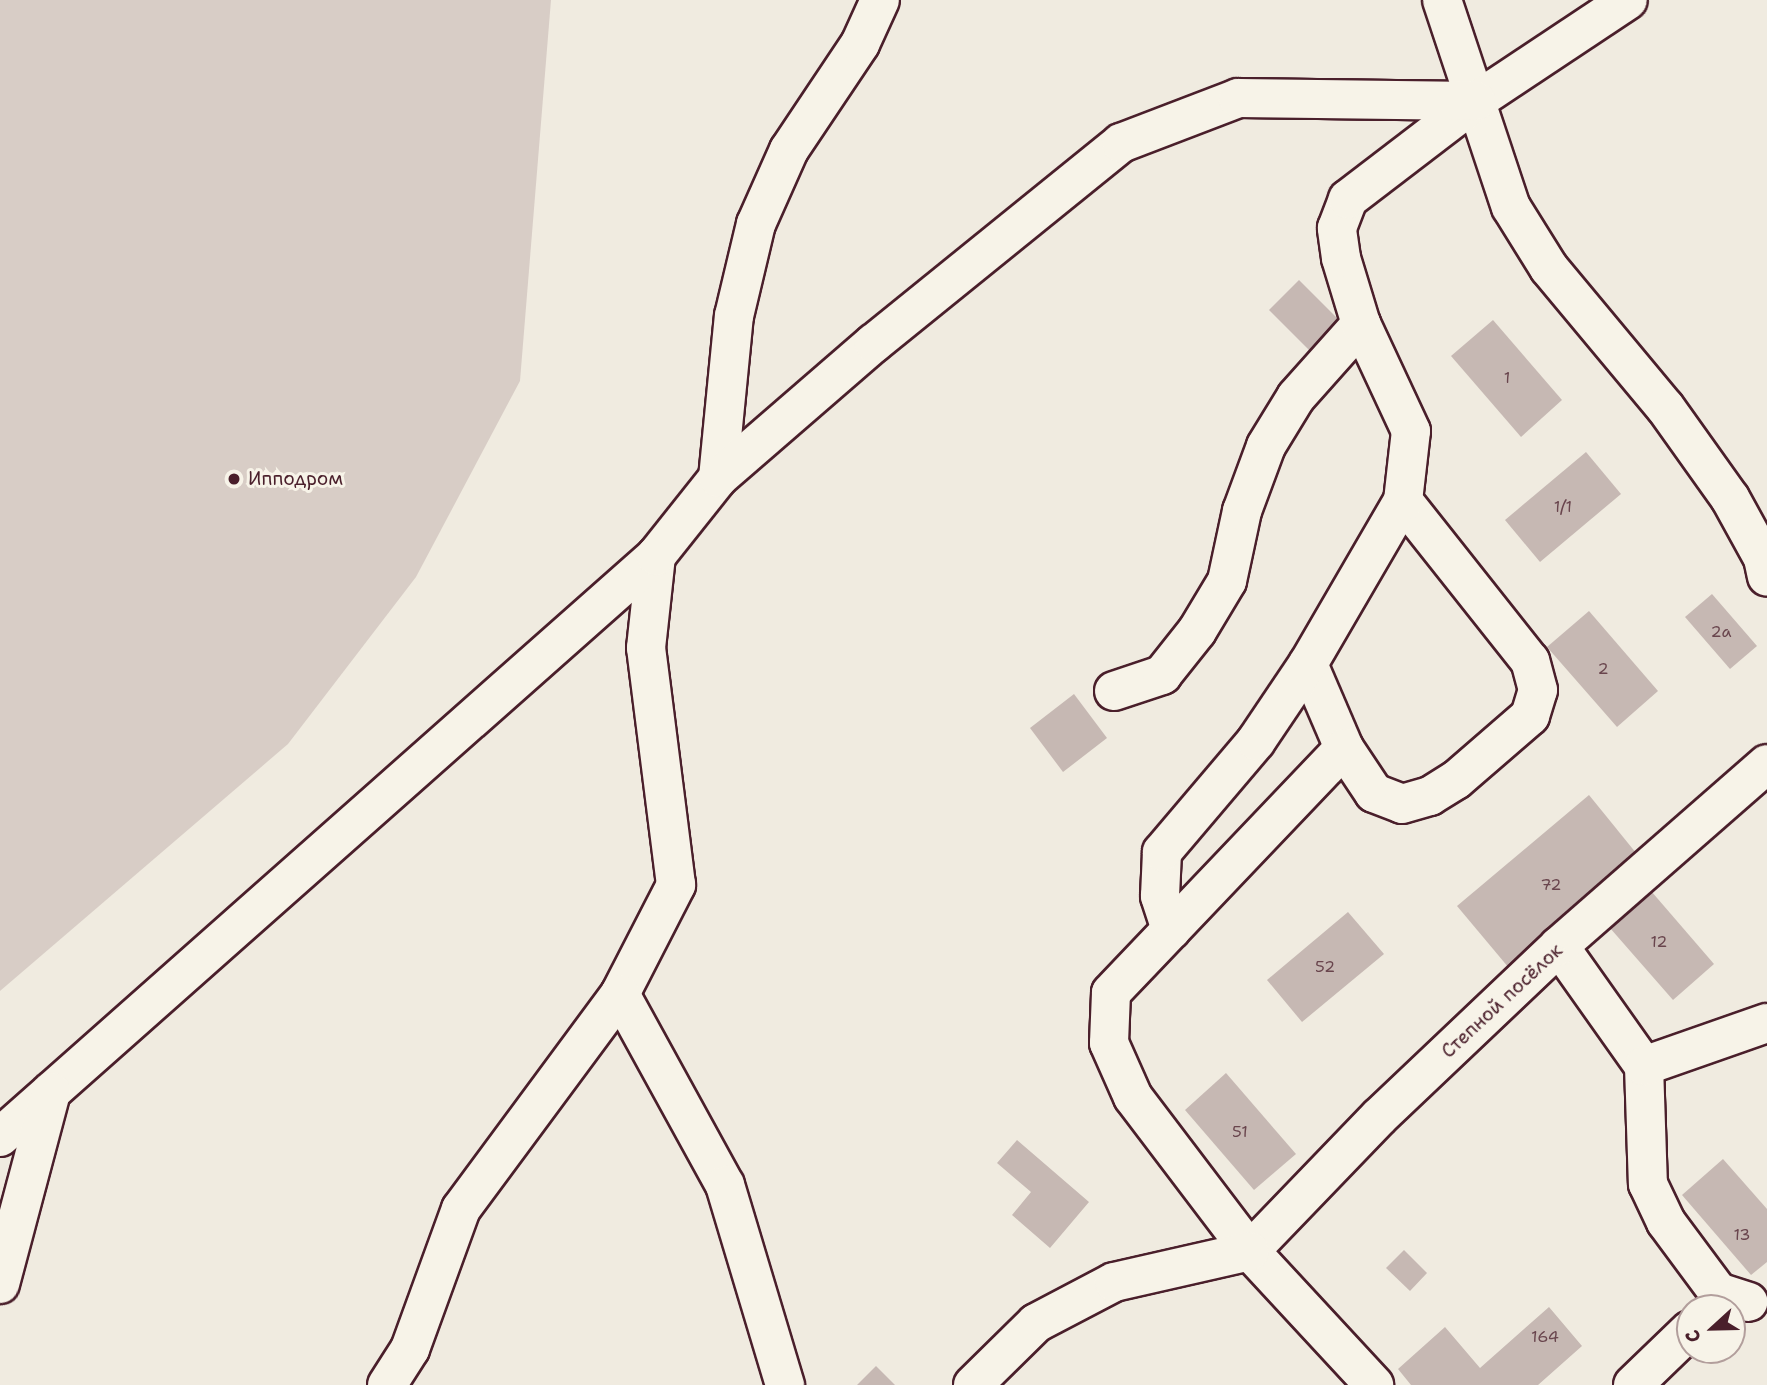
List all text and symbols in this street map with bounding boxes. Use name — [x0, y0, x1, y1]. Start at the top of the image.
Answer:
house number: 1 — [1504, 368, 1510, 388]
place label: Ипподром — [248, 468, 343, 490]
marker: Ипподром — [226, 471, 242, 487]
house number: 1/1 — [1554, 497, 1572, 517]
house number: 2а — [1710, 622, 1732, 642]
house number: 2 — [1597, 659, 1609, 679]
house number: 72 — [1540, 875, 1562, 895]
house number: 12 — [1650, 932, 1668, 952]
street label: Степной посёлок — [1437, 939, 1567, 1063]
house number: 52 — [1315, 957, 1335, 977]
house number: 51 — [1232, 1122, 1248, 1142]
house number: 13 — [1733, 1225, 1751, 1245]
north arrow — [1676, 1294, 1746, 1364]
text: С — [1679, 1326, 1707, 1346]
house number: 164 — [1531, 1327, 1559, 1347]

